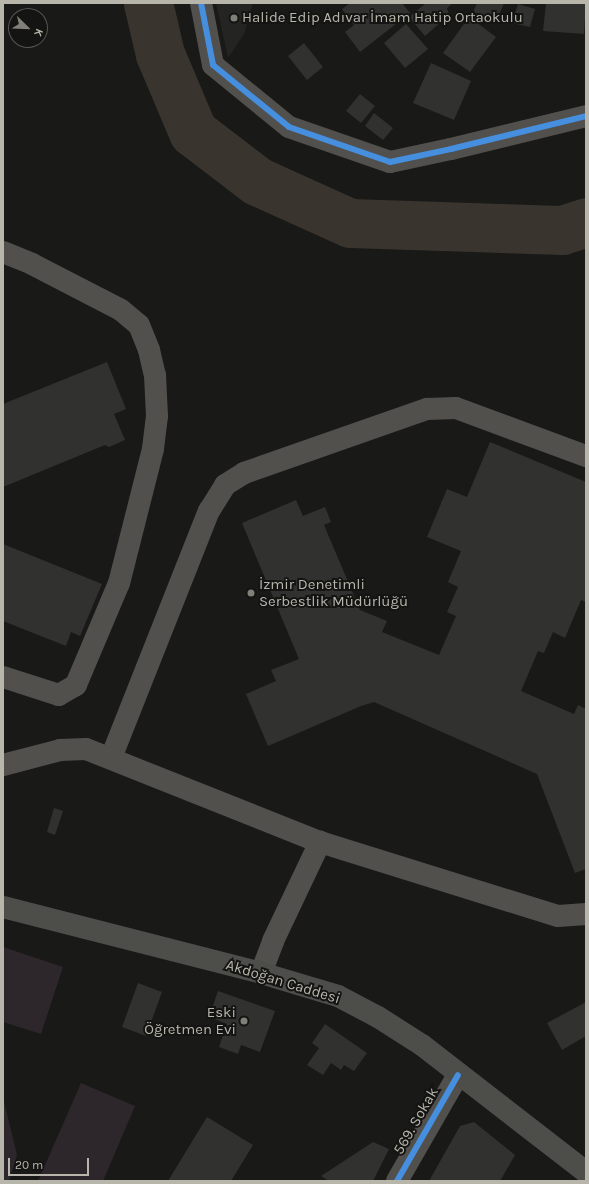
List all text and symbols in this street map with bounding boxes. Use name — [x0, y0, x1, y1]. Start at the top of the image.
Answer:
north arrow — [8, 8, 48, 48]
place label: Halide Edip Adıvar İmam Hatip Ortaokulu — [242, 9, 523, 27]
marker: Halide Edip Adıvar İmam Hatip Ortaokulu — [229, 13, 239, 23]
text: K — [31, 27, 46, 38]
place label: İzmir Denetimli Serbestlik Müdürlüğü — [259, 575, 408, 610]
marker: İzmir Denetimli Serbestlik Müdürlüğü — [246, 588, 256, 598]
street label: Akdoğan Caddesi — [224, 956, 342, 1008]
place label: Eski Öğretmen Evi — [144, 1003, 236, 1038]
marker: Eski Öğretmen Evi — [239, 1016, 249, 1026]
street label: 569. Sokak — [390, 1084, 442, 1158]
scale bar — [10, 1150, 91, 1176]
text: 20 m — [15, 1158, 43, 1172]

